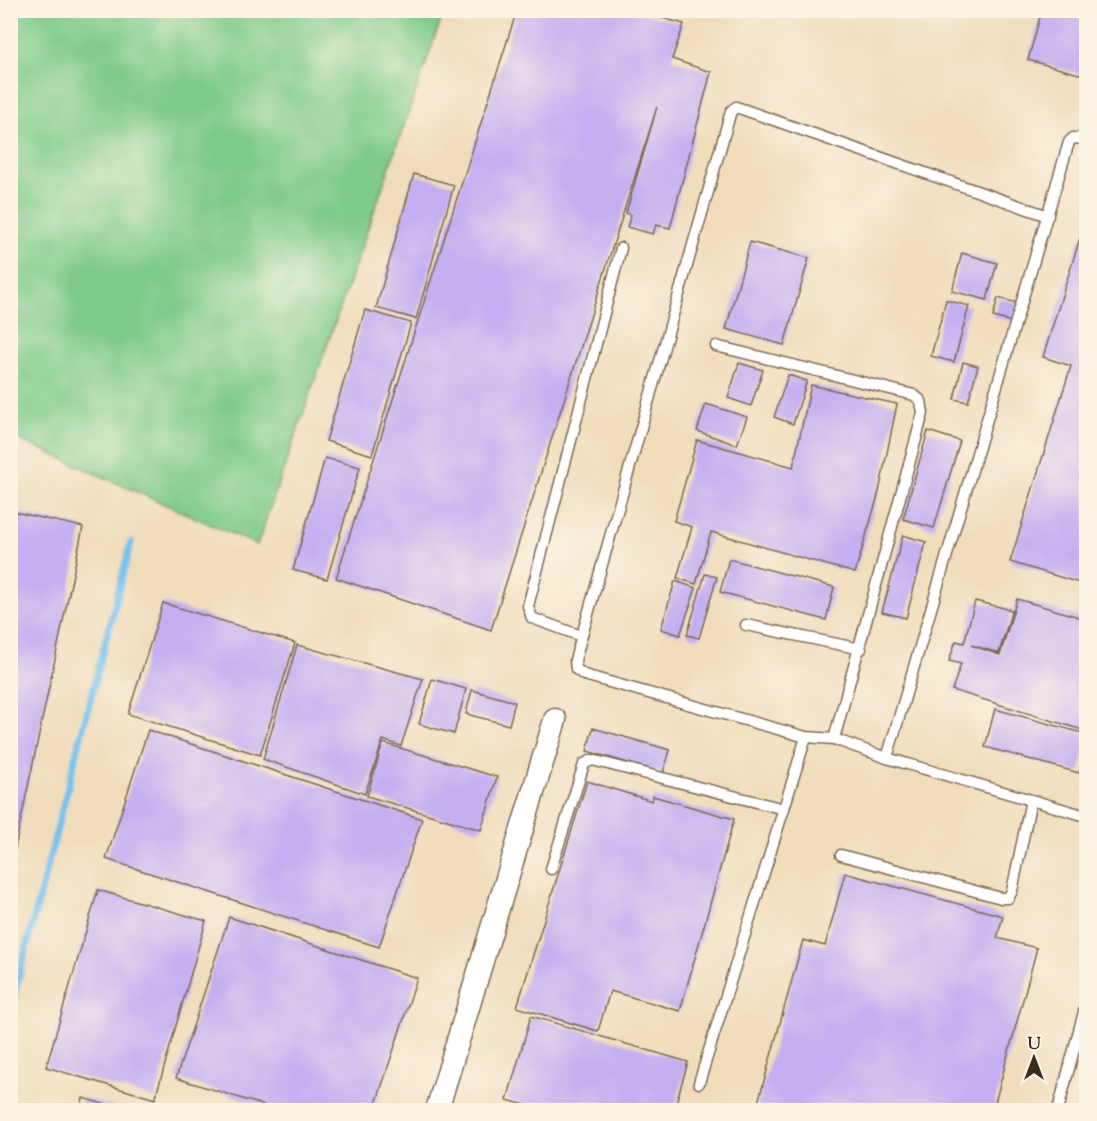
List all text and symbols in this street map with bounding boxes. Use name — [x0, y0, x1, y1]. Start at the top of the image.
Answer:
north arrow — [1004, 1028, 1064, 1088]
text: U — [1027, 1034, 1041, 1057]

